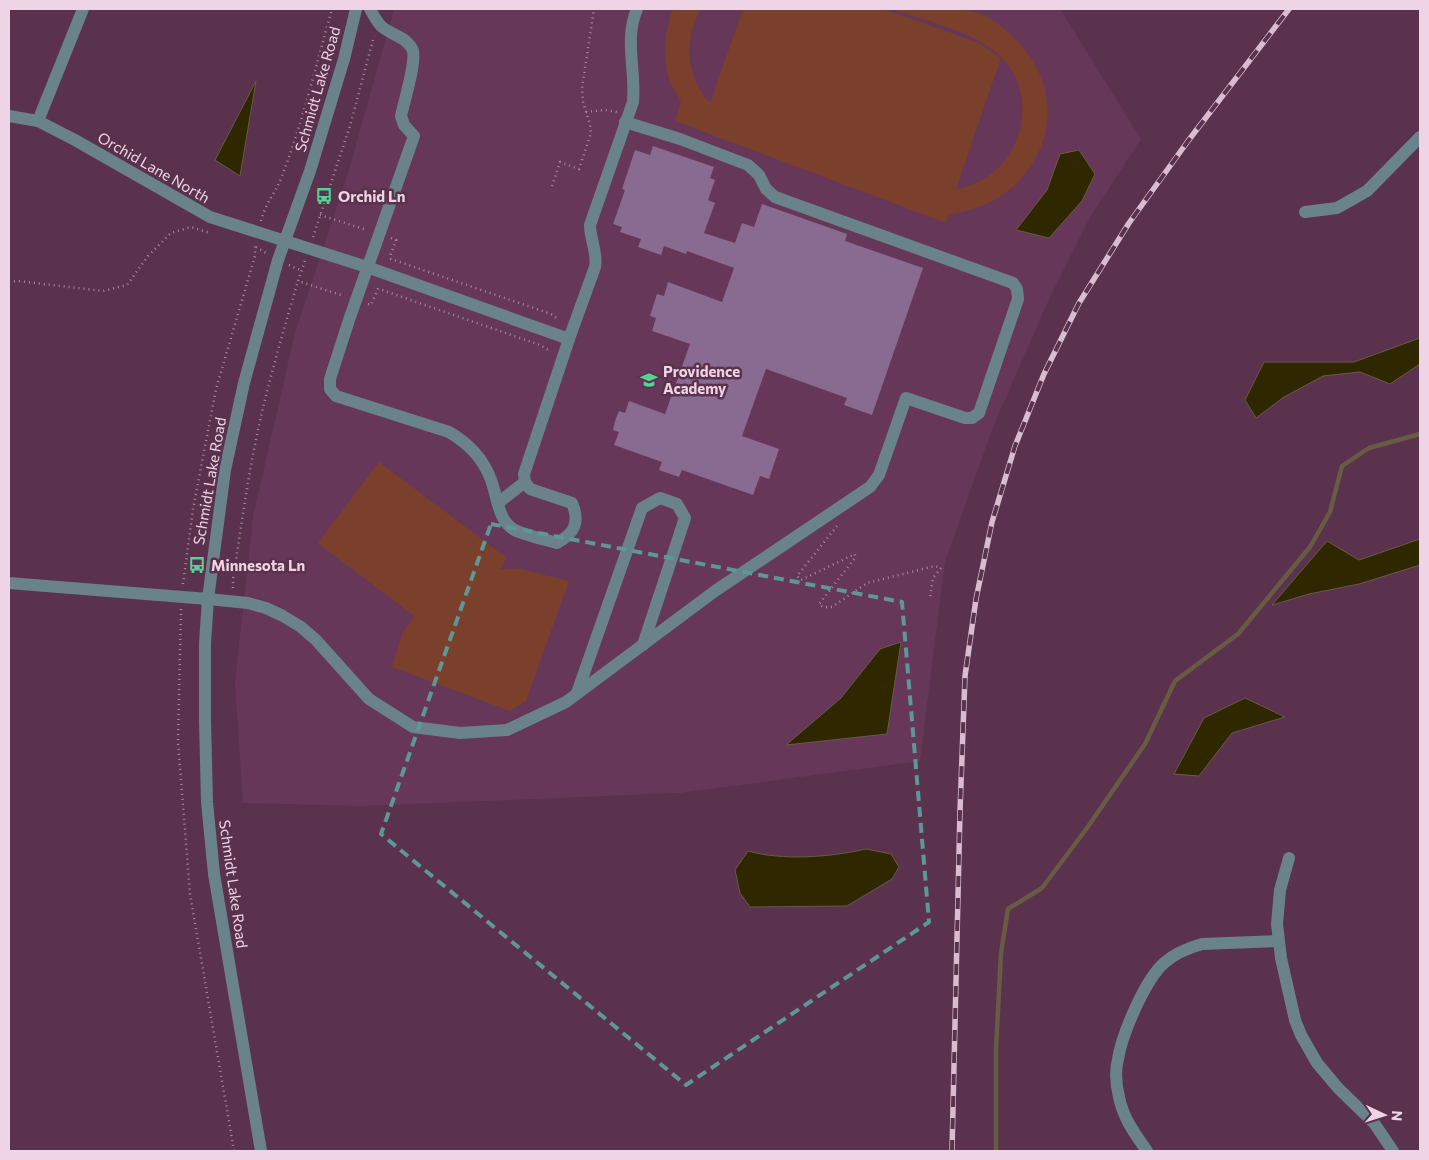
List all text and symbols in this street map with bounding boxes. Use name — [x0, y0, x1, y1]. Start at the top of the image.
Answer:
street label: Schmidt Lake Road — [291, 24, 343, 154]
street label: Orchid Lane North — [95, 128, 213, 206]
bus stop icon: Orchid Ln — [314, 186, 334, 206]
place label: Orchid Ln — [338, 187, 405, 205]
place label: Providence Academy — [663, 362, 740, 397]
school or university icon: Providence Academy — [639, 370, 659, 390]
street label: Schmidt Lake Road — [189, 416, 229, 546]
bus stop icon: Minnesota Ln — [187, 555, 207, 575]
place label: Minnesota Ln — [211, 556, 305, 574]
street label: Schmidt Lake Road — [216, 819, 252, 949]
north arrow — [1359, 1090, 1409, 1140]
text: N — [1389, 1110, 1406, 1122]

